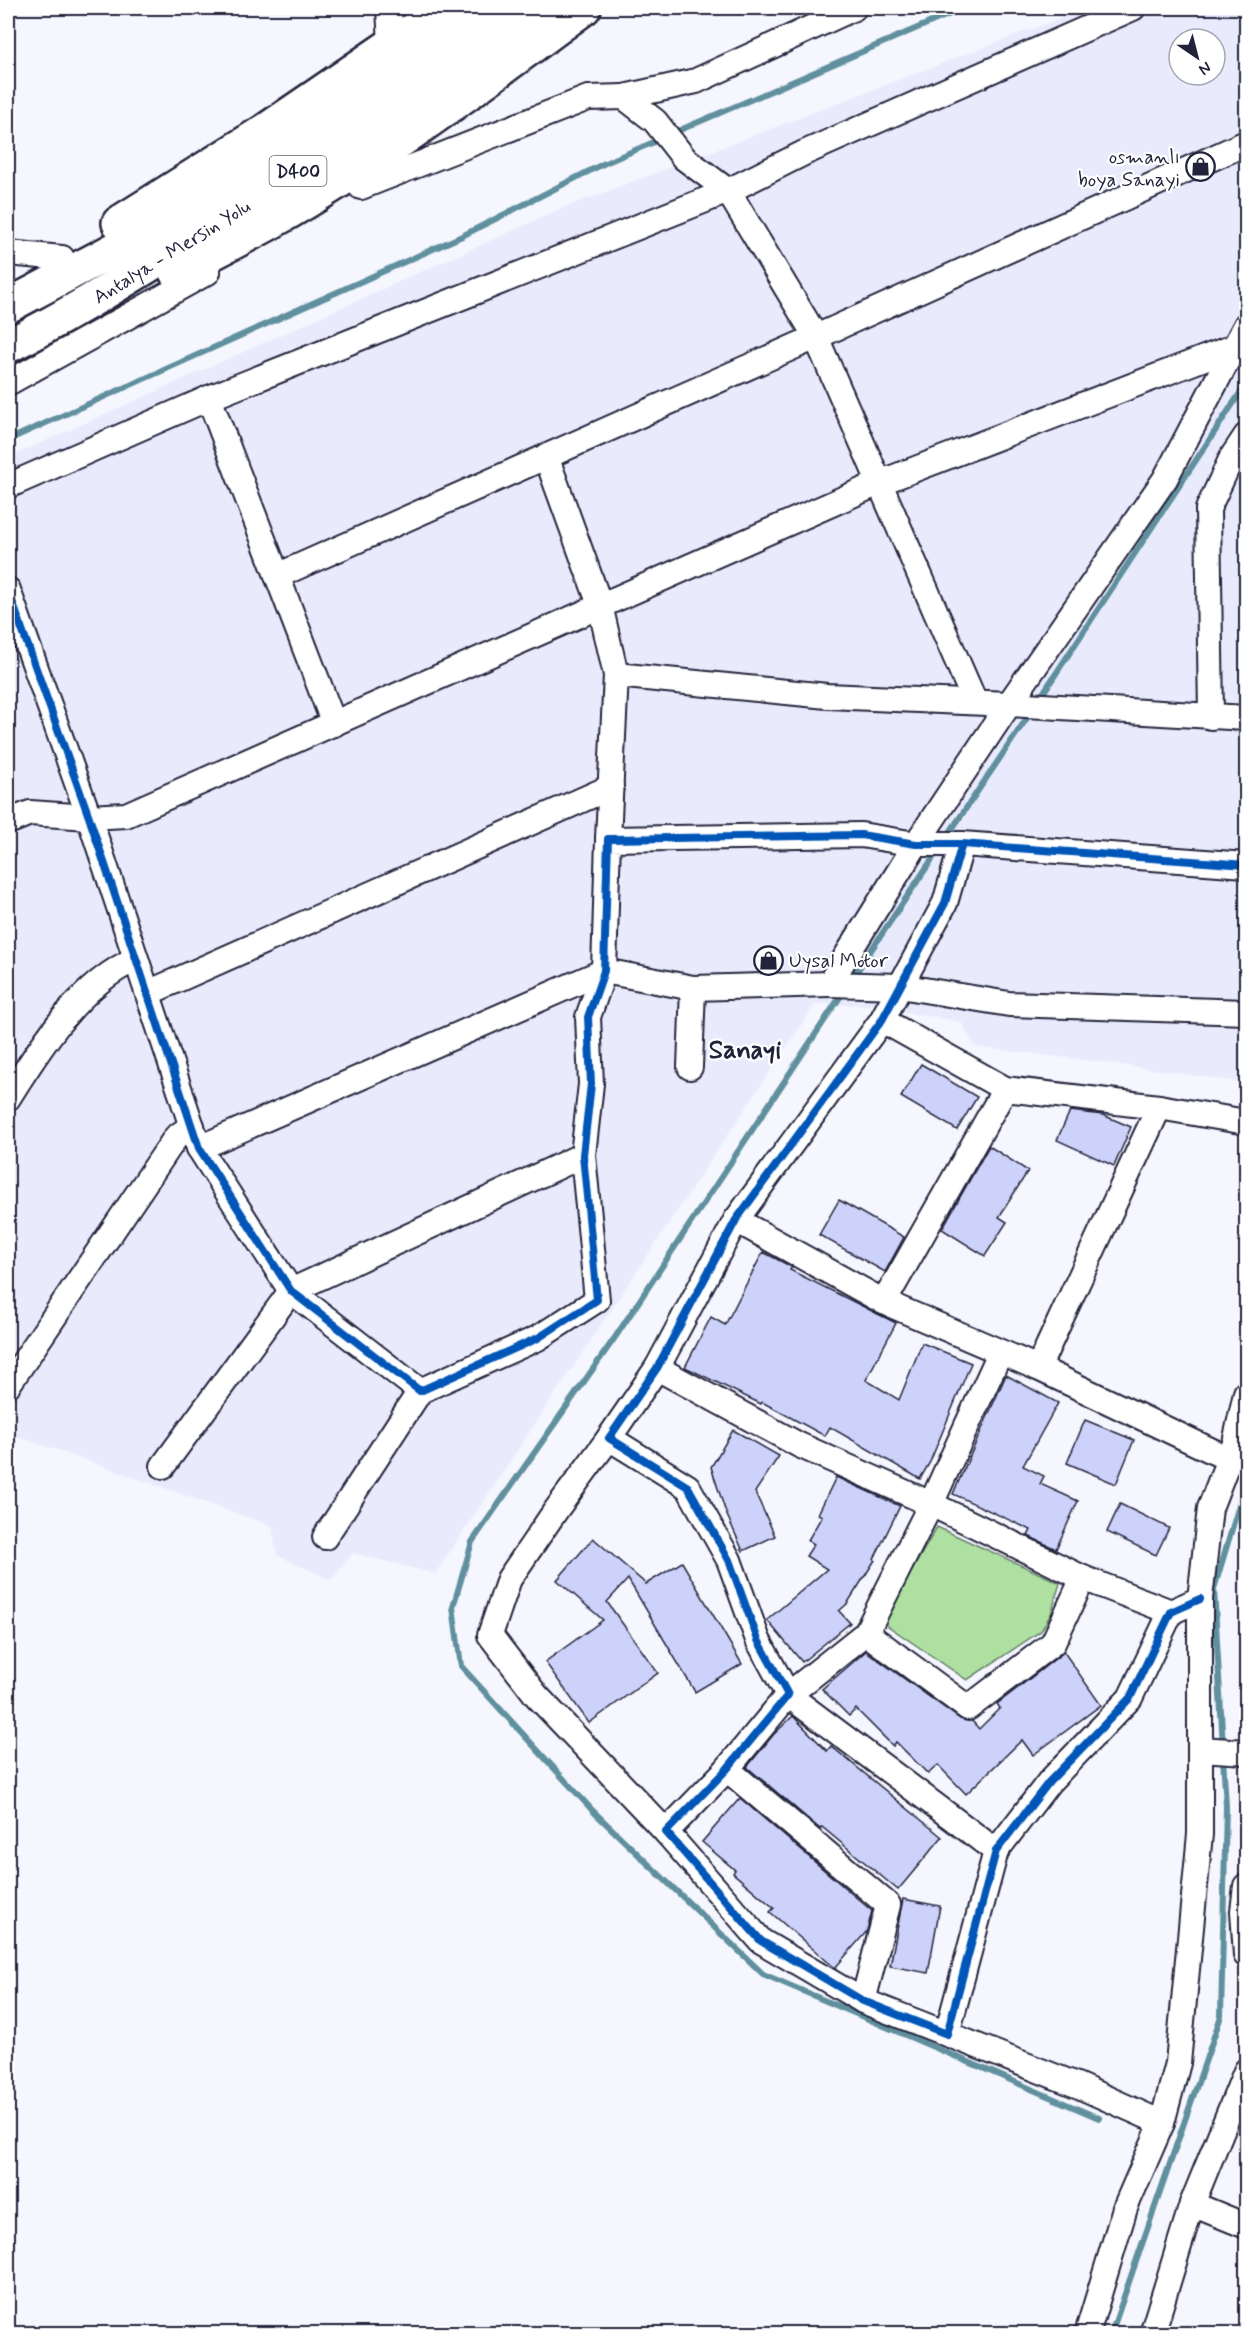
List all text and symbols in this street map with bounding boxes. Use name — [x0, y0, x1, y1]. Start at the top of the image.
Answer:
north arrow — [1167, 27, 1227, 87]
text: N — [1194, 56, 1215, 80]
place label: osmanlı boya Sanayi — [1078, 144, 1180, 194]
shop icon: osmanlı boya Sanayi — [1185, 151, 1217, 183]
road number: D400 — [270, 156, 326, 186]
street label: Antalya - Mersin Yolu — [89, 194, 256, 311]
shop icon: Uysal Motor — [752, 944, 784, 976]
place label: Uysal Motor — [789, 948, 889, 975]
district label: Sanayi — [709, 1034, 781, 1068]

